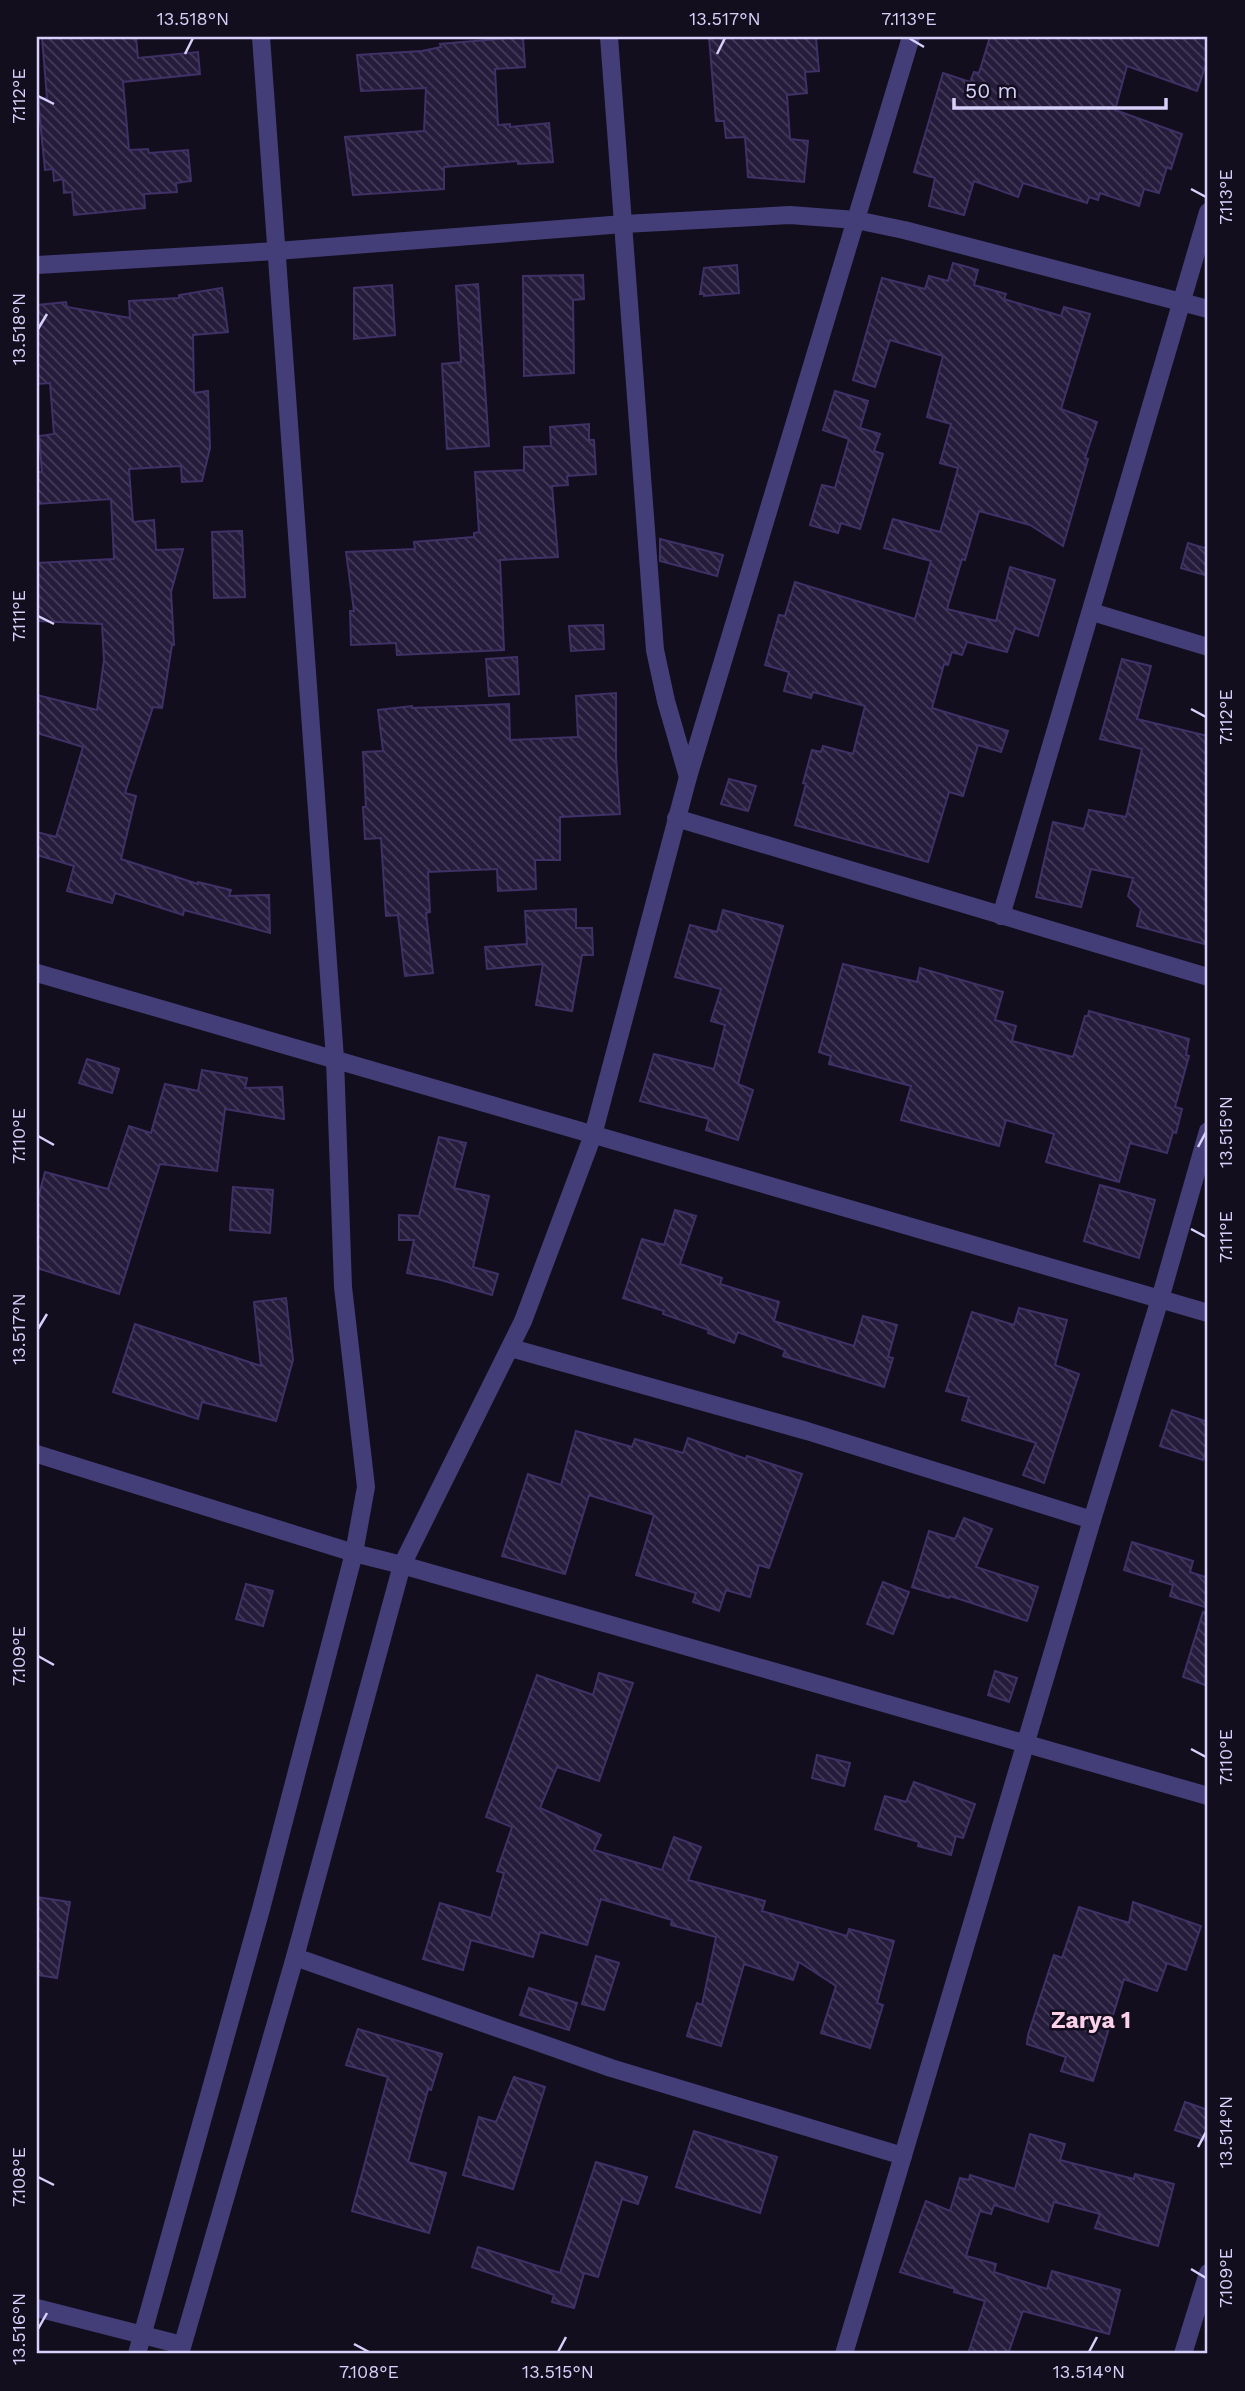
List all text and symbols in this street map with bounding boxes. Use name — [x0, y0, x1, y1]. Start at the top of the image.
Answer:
text: 13.518°N — [157, 8, 229, 29]
text: 13.517°N — [689, 8, 761, 29]
text: 7.113°E — [881, 8, 937, 29]
scale bar — [954, 66, 1166, 110]
text: 7.112°E — [8, 68, 29, 124]
text: 50 m — [965, 78, 1017, 103]
text: 7.113°E — [1215, 169, 1236, 225]
text: 13.518°N — [8, 293, 29, 365]
text: 7.111°E — [8, 590, 29, 642]
text: 7.112°E — [1215, 689, 1236, 745]
text: 13.515°N — [1215, 1096, 1236, 1168]
text: 7.110°E — [8, 1108, 29, 1164]
text: 7.111°E — [1215, 1211, 1236, 1263]
text: 13.517°N — [8, 1293, 29, 1365]
text: 7.109°E — [8, 1626, 29, 1686]
text: 7.110°E — [1215, 1729, 1236, 1785]
district label: Zarya 1 — [1051, 2007, 1131, 2034]
text: 13.514°N — [1215, 2096, 1236, 2168]
text: 7.108°E — [8, 2147, 29, 2207]
text: 7.109°E — [1215, 2248, 1236, 2308]
text: 13.516°N — [8, 2293, 29, 2365]
text: 7.108°E — [339, 2361, 399, 2382]
text: 13.515°N — [522, 2361, 594, 2382]
text: 13.514°N — [1053, 2361, 1125, 2382]

